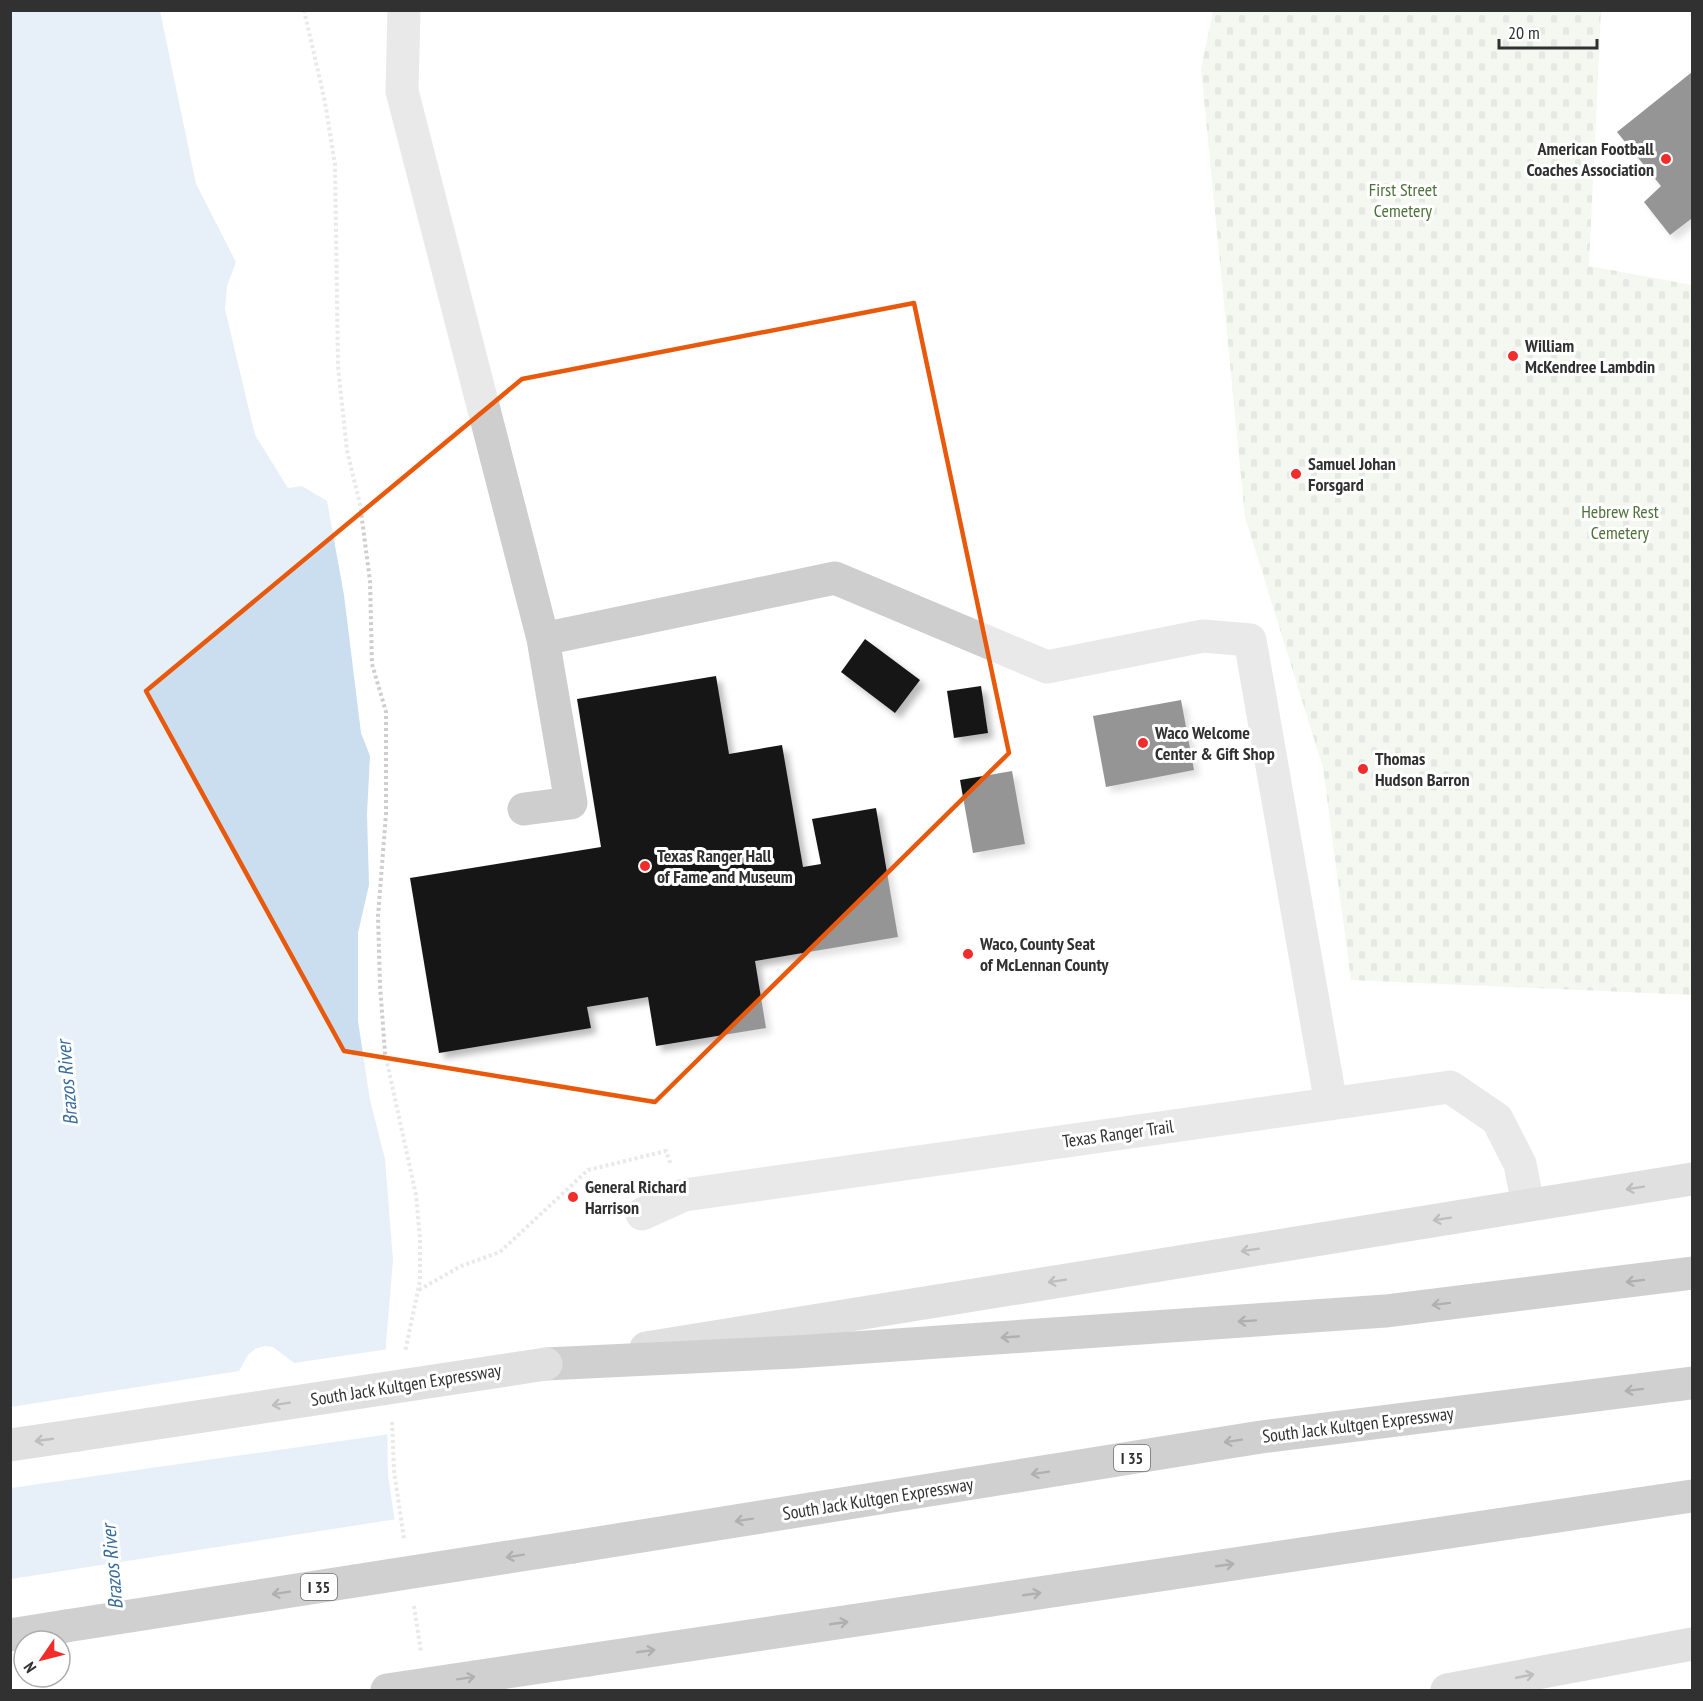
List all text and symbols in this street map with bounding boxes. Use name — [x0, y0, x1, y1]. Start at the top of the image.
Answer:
scale bar — [1499, 12, 1596, 50]
text: 20 m — [1508, 21, 1540, 44]
place label: American Football Coaches Association — [1527, 137, 1655, 181]
marker: American Football Coaches Association — [1659, 152, 1673, 166]
park label: First Street Cemetery — [1369, 178, 1437, 222]
place label: William McKendree Lambdin — [1524, 334, 1655, 378]
marker: William McKendree Lambdin — [1506, 349, 1520, 363]
place label: Samuel Johan Forsgard — [1308, 452, 1396, 496]
marker: Samuel Johan Forsgard — [1289, 467, 1303, 481]
park label: Hebrew Rest Cemetery — [1581, 500, 1659, 544]
place label: Waco Welcome Center & Gift Shop — [1154, 721, 1275, 765]
marker: Waco Welcome Center & Gift Shop — [1136, 736, 1150, 750]
place label: Thomas Hudson Barron — [1375, 747, 1470, 791]
marker: Thomas Hudson Barron — [1356, 762, 1370, 776]
place label: Texas Ranger Hall of Fame and Museum — [657, 844, 793, 888]
marker: Texas Ranger Hall of Fame and Museum — [638, 859, 652, 873]
place label: Waco, County Seat of McLennan County — [979, 932, 1109, 976]
marker: Waco, County Seat of McLennan County — [961, 947, 975, 961]
water label: Brazos River — [50, 1037, 84, 1126]
street label: Texas Ranger Trail — [1061, 1114, 1176, 1153]
place label: General Richard Harrison — [585, 1175, 687, 1219]
one-way arrow — [1625, 1183, 1645, 1194]
marker: General Richard Harrison — [566, 1190, 580, 1204]
one-way arrow — [1433, 1213, 1452, 1224]
one-way arrow — [1240, 1245, 1260, 1256]
one-way arrow — [1048, 1276, 1067, 1287]
one-way arrow — [1625, 1276, 1645, 1287]
one-way arrow — [1431, 1299, 1451, 1310]
one-way arrow — [1237, 1316, 1257, 1327]
one-way arrow — [1001, 1332, 1021, 1343]
street label: South Jack Kultgen Expressway — [309, 1358, 503, 1411]
one-way arrow — [1625, 1385, 1645, 1396]
one-way arrow — [272, 1399, 291, 1410]
street label: South Jack Kultgen Expressway — [1261, 1401, 1455, 1448]
one-way arrow — [35, 1435, 55, 1446]
one-way arrow — [1223, 1436, 1243, 1447]
road number: I 35 — [1114, 1445, 1150, 1471]
one-way arrow — [1031, 1467, 1051, 1478]
street label: South Jack Kultgen Expressway — [781, 1472, 975, 1525]
one-way arrow — [735, 1515, 754, 1526]
water label: Brazos River — [95, 1521, 129, 1610]
one-way arrow — [506, 1551, 525, 1562]
one-way arrow — [1214, 1560, 1234, 1571]
road number: I 35 — [301, 1574, 337, 1600]
one-way arrow — [271, 1588, 291, 1599]
one-way arrow — [1021, 1588, 1041, 1599]
one-way arrow — [829, 1617, 848, 1628]
north arrow — [12, 1629, 72, 1689]
one-way arrow — [636, 1646, 655, 1657]
text: N — [19, 1658, 40, 1677]
one-way arrow — [1515, 1670, 1534, 1681]
one-way arrow — [455, 1673, 475, 1684]

